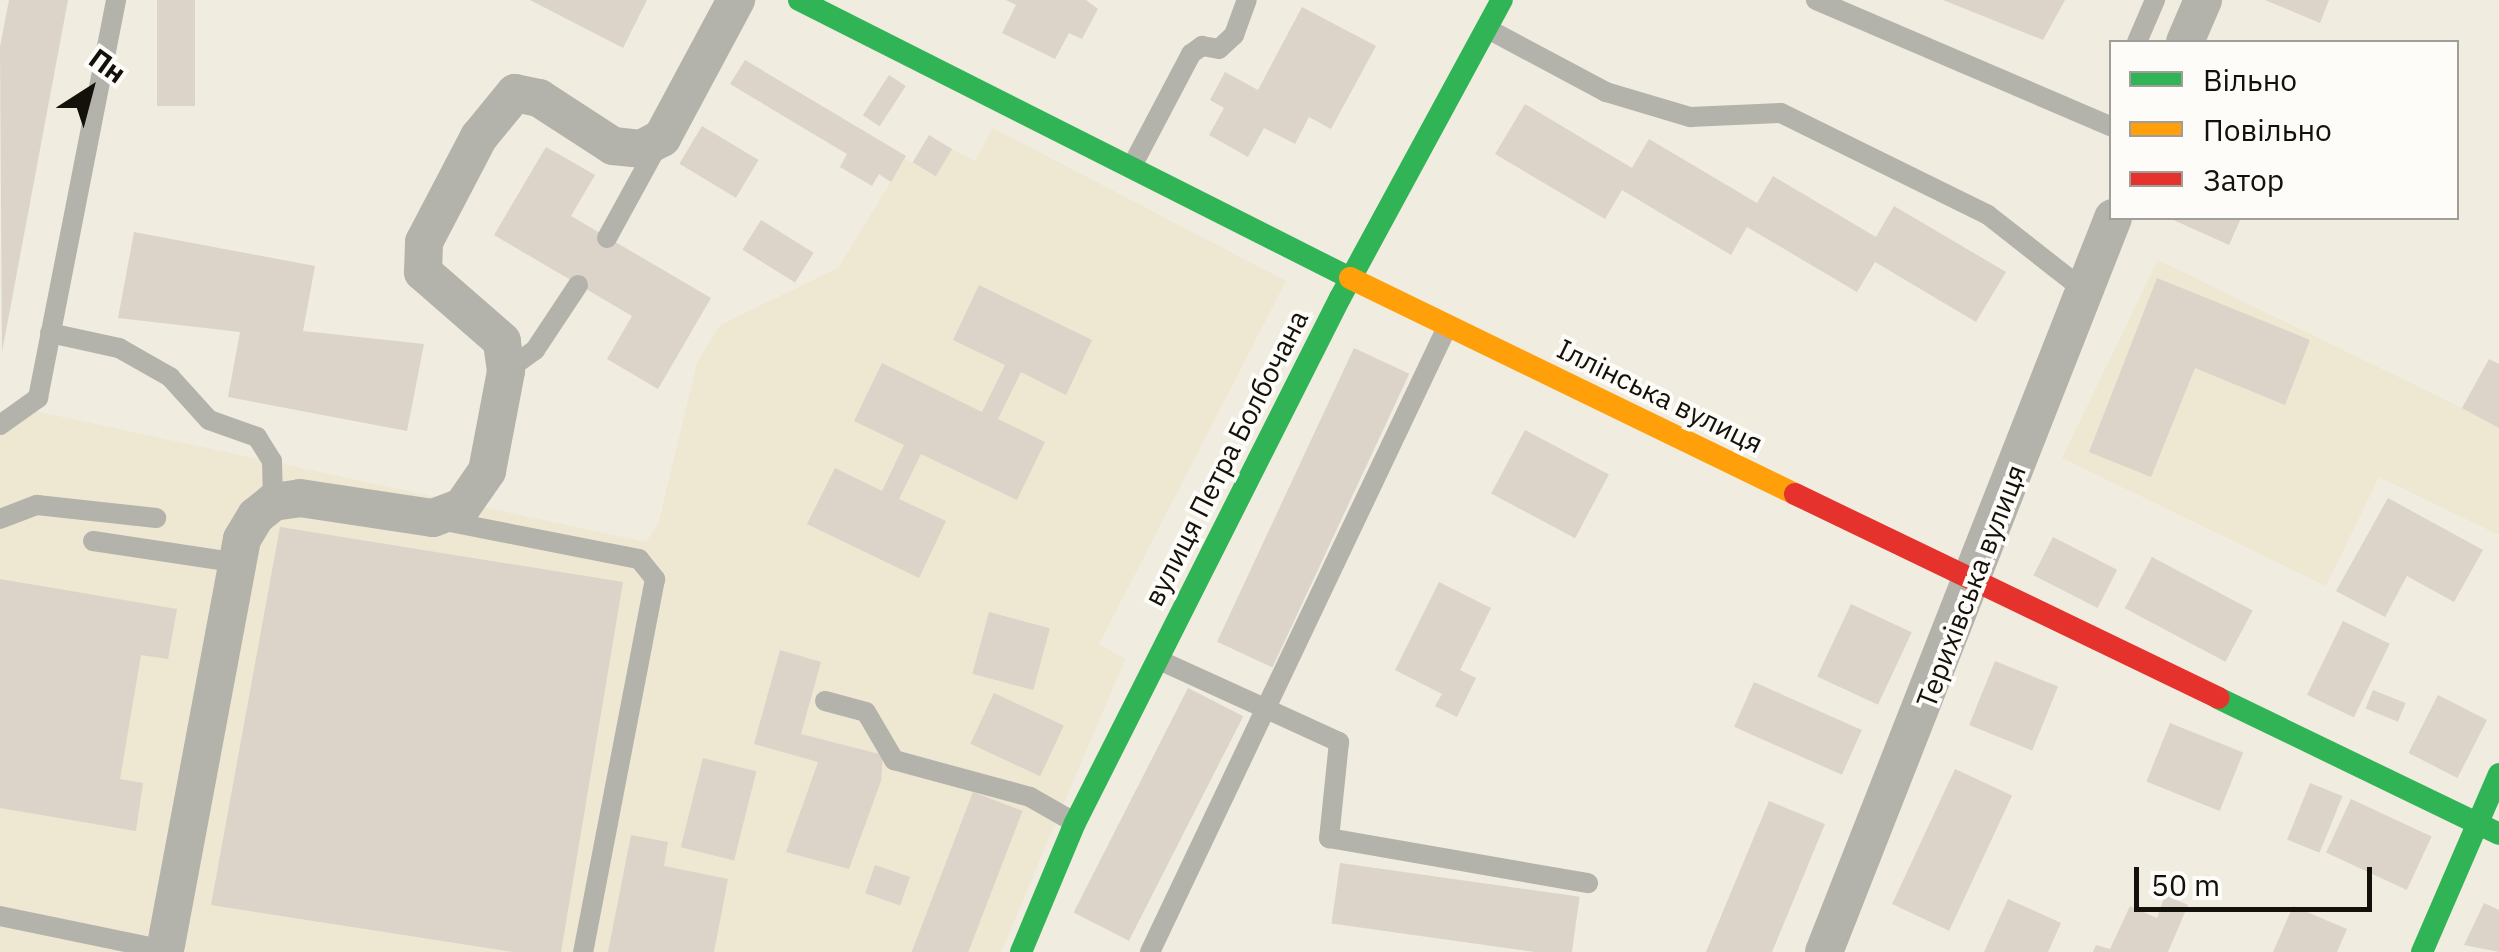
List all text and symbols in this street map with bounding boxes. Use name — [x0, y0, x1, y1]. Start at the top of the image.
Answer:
text: Пн — [82, 39, 134, 91]
north arrow — [40, 40, 140, 140]
legend — [2109, 40, 2459, 220]
text: Вільно — [2203, 60, 2297, 99]
text: Повільно — [2203, 110, 2332, 149]
text: Затор — [2203, 160, 2284, 199]
street label: вулиця Петра Болбочана — [1137, 305, 1315, 611]
street label: Іллінська вулиця — [1552, 332, 1768, 460]
street label: Терихівська вулиця — [1909, 460, 2033, 712]
scale bar — [2139, 847, 2376, 909]
text: 50 m — [2151, 865, 2220, 904]

